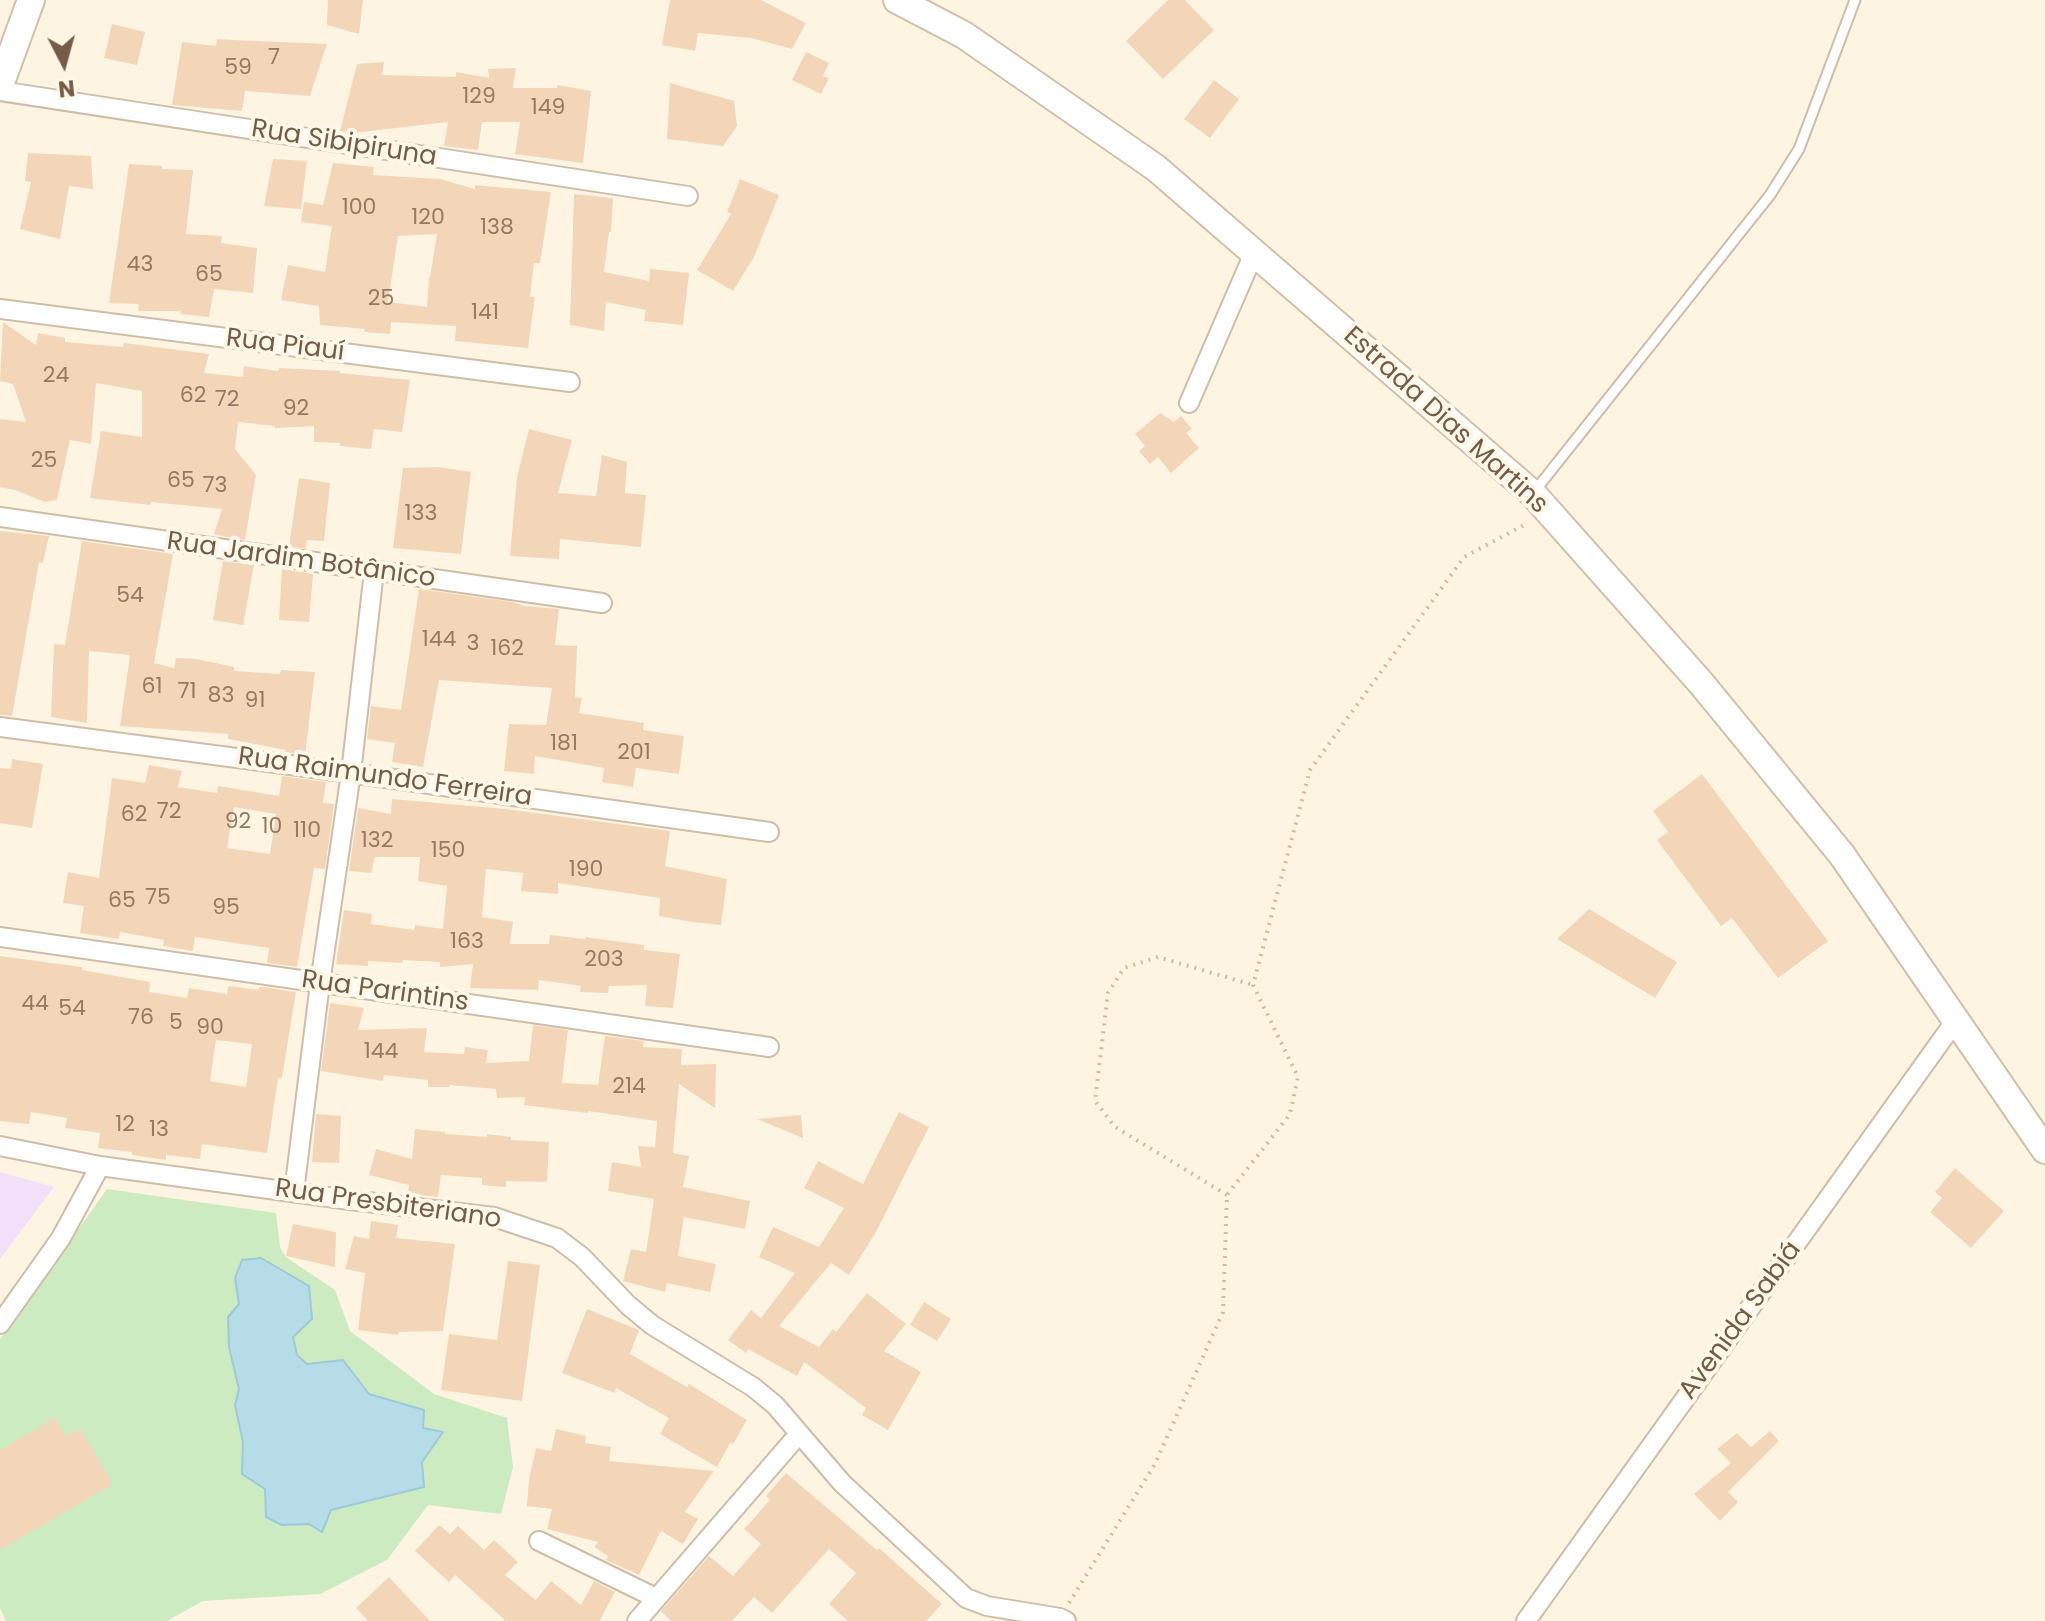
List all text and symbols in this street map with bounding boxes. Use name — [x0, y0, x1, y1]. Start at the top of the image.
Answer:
north arrow — [24, 24, 104, 104]
house number: 7 — [268, 45, 280, 71]
house number: 59 — [224, 55, 252, 81]
text: N — [57, 72, 76, 105]
house number: 129 — [462, 84, 496, 110]
house number: 149 — [531, 95, 565, 121]
street label: Rua Sibipiruna — [249, 114, 439, 174]
house number: 100 — [342, 195, 376, 221]
house number: 120 — [411, 205, 445, 231]
house number: 138 — [480, 215, 514, 241]
house number: 43 — [127, 252, 153, 278]
house number: 65 — [195, 262, 223, 288]
house number: 25 — [368, 286, 394, 312]
house number: 141 — [471, 300, 499, 326]
street label: Estrada Dias Martins — [1336, 321, 1554, 521]
street label: Rua Piauí — [224, 323, 346, 369]
house number: 24 — [43, 363, 69, 389]
house number: 62 — [180, 383, 206, 409]
house number: 72 — [215, 387, 239, 413]
house number: 92 — [283, 396, 309, 422]
house number: 25 — [31, 448, 57, 474]
house number: 65 — [167, 468, 195, 494]
house number: 73 — [203, 473, 227, 499]
house number: 133 — [405, 501, 437, 527]
street label: Rua Jardim Botânico — [165, 527, 437, 595]
house number: 54 — [116, 583, 144, 609]
house number: 144 — [422, 627, 456, 653]
house number: 3 — [467, 631, 479, 657]
house number: 162 — [490, 636, 524, 662]
house number: 61 — [141, 674, 163, 700]
house number: 71 — [177, 679, 197, 705]
house number: 83 — [208, 683, 234, 709]
house number: 91 — [245, 688, 265, 714]
house number: 181 — [550, 731, 578, 757]
house number: 201 — [617, 740, 651, 766]
street label: Rua Raimundo Ferreira — [236, 742, 534, 814]
house number: 72 — [157, 799, 181, 825]
house number: 62 — [121, 802, 147, 828]
house number: 92 — [225, 809, 251, 835]
house number: 10 — [262, 814, 282, 840]
house number: 110 — [293, 818, 321, 844]
house number: 132 — [361, 828, 393, 854]
house number: 150 — [431, 838, 465, 864]
house number: 190 — [569, 857, 603, 883]
house number: 75 — [145, 885, 171, 911]
house number: 65 — [108, 888, 136, 914]
house number: 95 — [212, 895, 240, 921]
house number: 163 — [450, 929, 484, 955]
house number: 203 — [584, 947, 624, 973]
street label: Rua Parintins — [299, 965, 471, 1019]
house number: 44 — [21, 991, 49, 1017]
house number: 54 — [58, 996, 86, 1022]
house number: 76 — [128, 1005, 154, 1031]
house number: 5 — [169, 1010, 183, 1036]
house number: 90 — [196, 1015, 224, 1041]
house number: 144 — [364, 1039, 398, 1065]
house number: 214 — [612, 1074, 646, 1100]
house number: 12 — [115, 1112, 135, 1138]
house number: 13 — [149, 1117, 169, 1143]
street label: Rua Presbiteriano — [273, 1174, 503, 1236]
street label: Avenida Sabiá — [1673, 1236, 1809, 1406]

